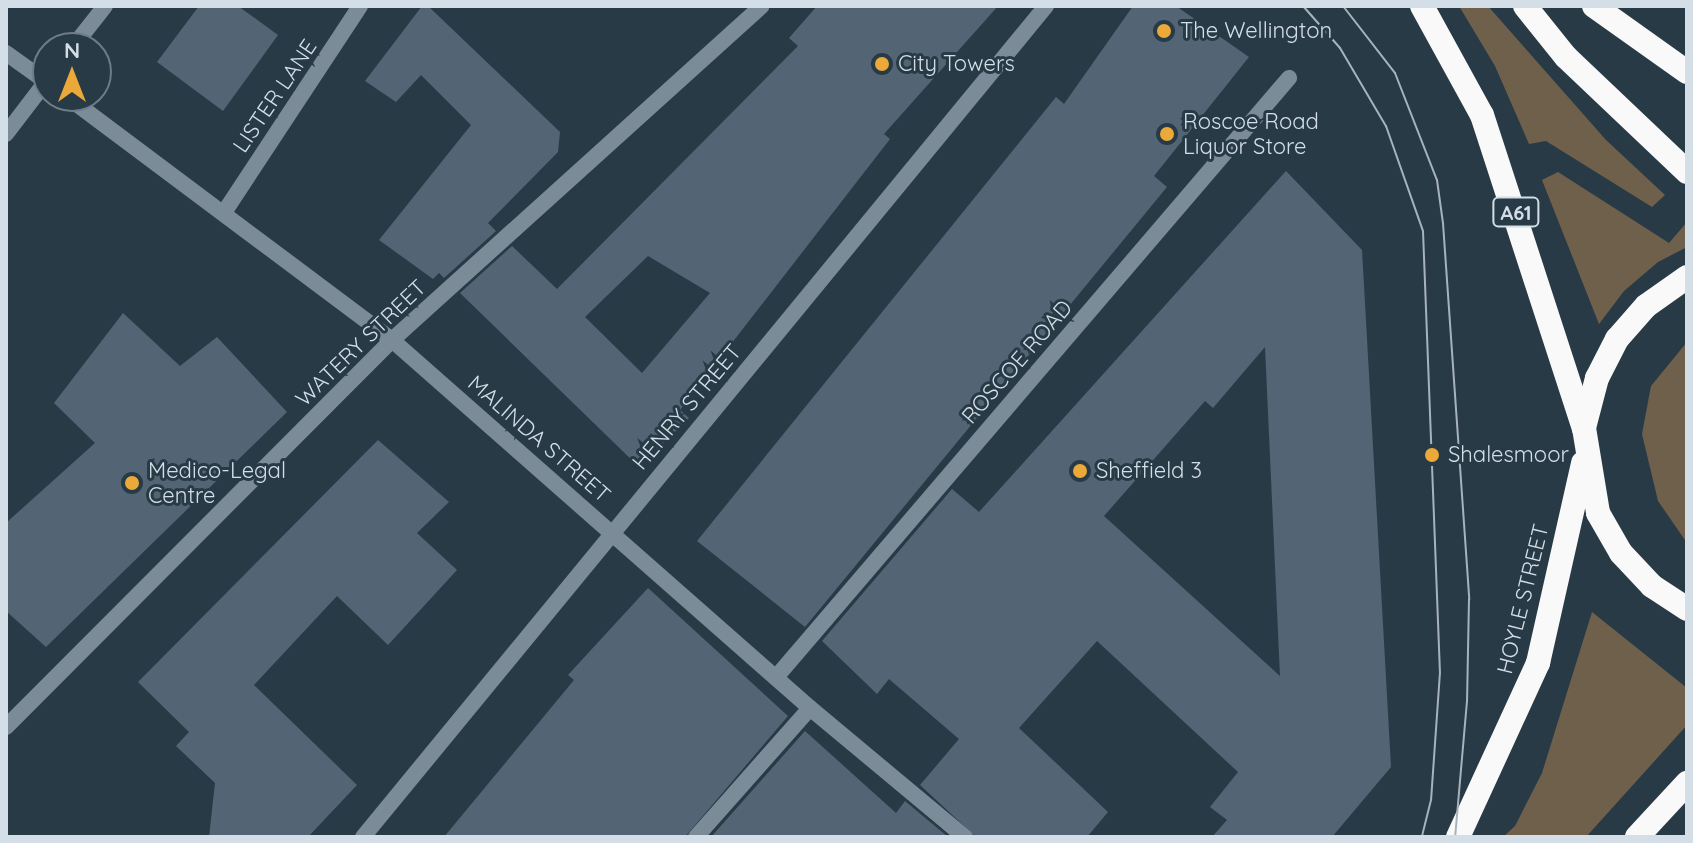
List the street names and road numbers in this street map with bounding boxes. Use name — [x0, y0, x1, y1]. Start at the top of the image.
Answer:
street label: LISTER LANE — [228, 35, 322, 157]
road number: A61 — [1492, 196, 1540, 228]
street label: WATERY STREET — [290, 274, 432, 412]
street label: ROSCOE ROAD — [956, 295, 1078, 429]
street label: HENRY STREET — [627, 339, 747, 475]
street label: MALINDA STREET — [462, 370, 616, 508]
street label: HOYLE STREET — [1492, 521, 1554, 677]

